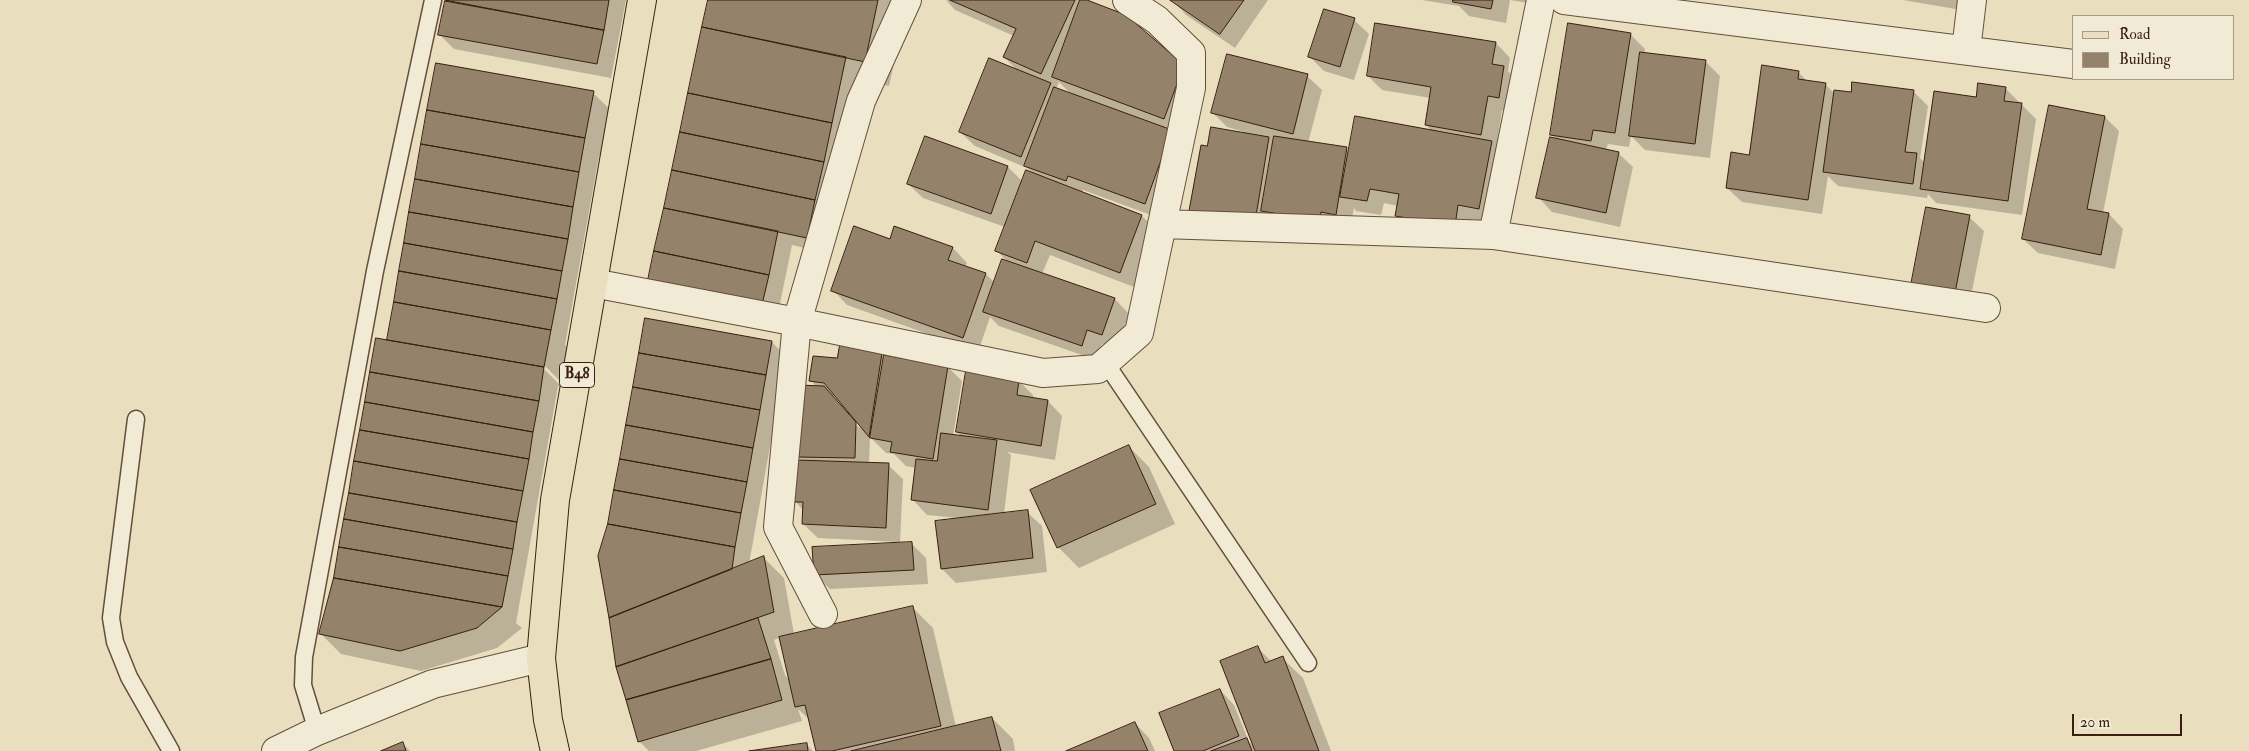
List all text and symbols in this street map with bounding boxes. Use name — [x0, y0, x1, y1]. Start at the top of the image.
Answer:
legend — [2072, 15, 2234, 80]
text: Road — [2119, 25, 2150, 44]
text: Building — [2119, 50, 2171, 69]
road number: B48 — [560, 362, 594, 388]
scale bar — [2074, 704, 2184, 736]
text: 20 m — [2080, 713, 2110, 732]

